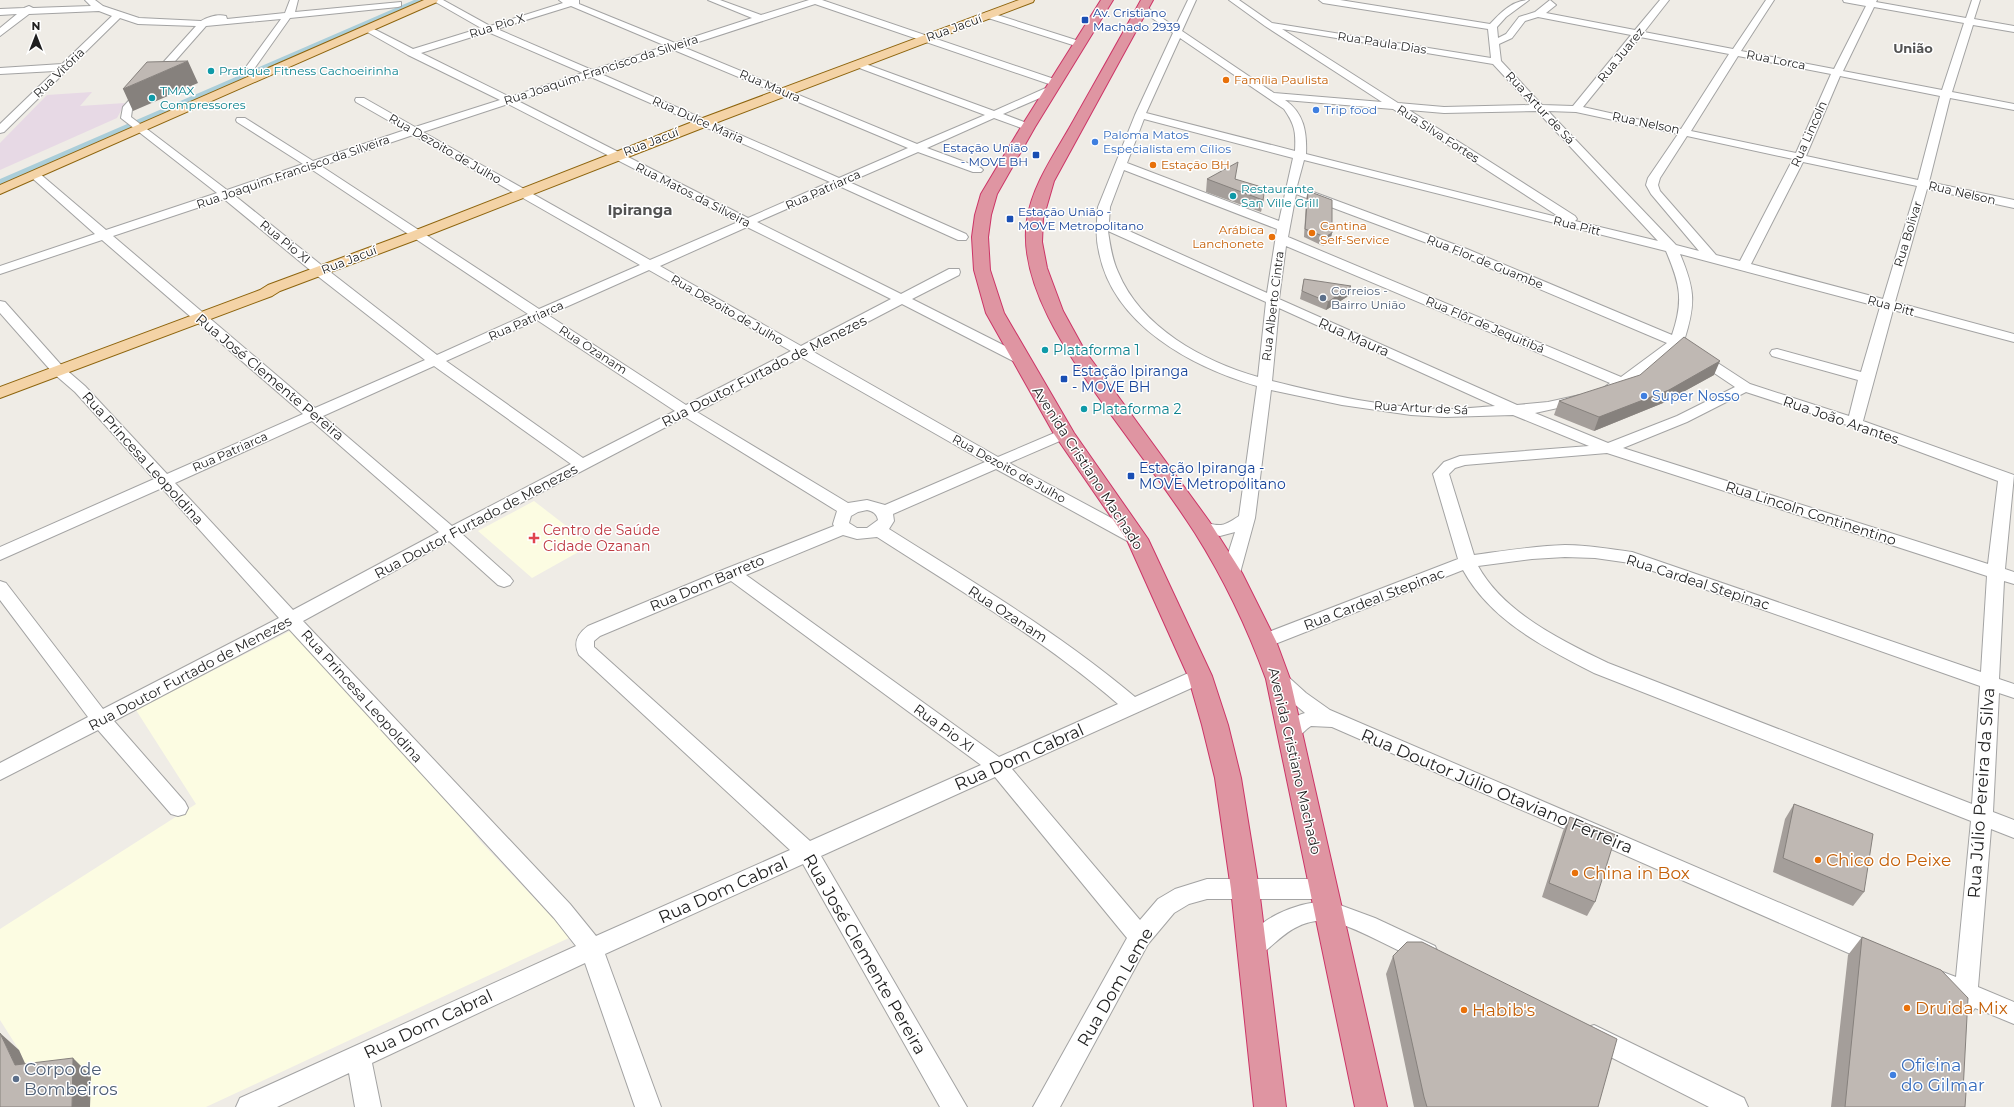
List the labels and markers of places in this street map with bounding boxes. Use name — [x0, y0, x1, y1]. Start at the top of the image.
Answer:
place label: Av. Cristiano Machado 2939 — [1093, 5, 1180, 34]
marker: Av. Cristiano Machado 2939 — [1080, 15, 1090, 25]
place label: Pratique Fitness Cachoeirinha — [219, 63, 399, 78]
marker: Pratique Fitness Cachoeirinha — [206, 66, 216, 76]
place label: Família Paulista — [1234, 72, 1329, 87]
marker: Família Paulista — [1221, 75, 1231, 85]
place label: TMAX Compressores — [160, 83, 246, 112]
marker: TMAX Compressores — [147, 93, 157, 103]
place label: Trip food — [1324, 102, 1377, 117]
marker: Trip food — [1311, 105, 1321, 115]
place label: Paloma Matos Especialista em Cílios — [1103, 127, 1231, 156]
marker: Paloma Matos Especialista em Cílios — [1090, 137, 1100, 147]
place label: Estação União - MOVE BH — [943, 140, 1028, 169]
marker: Estação União - MOVE BH — [1031, 150, 1041, 160]
place label: Estação BH — [1161, 157, 1230, 172]
marker: Estação BH — [1148, 160, 1158, 170]
place label: Restaurante San Ville Grill — [1241, 181, 1319, 210]
marker: Restaurante San Ville Grill — [1228, 191, 1238, 201]
place label: Estação União - MOVE Metropolitano — [1018, 204, 1144, 233]
marker: Estação União - MOVE Metropolitano — [1005, 214, 1015, 224]
place label: Cantina Self-Service — [1320, 218, 1389, 247]
place label: Arábica Lanchonete — [1192, 222, 1264, 251]
marker: Cantina Self-Service — [1307, 228, 1317, 238]
marker: Arábica Lanchonete — [1267, 232, 1277, 242]
place label: Correios - Bairro União — [1331, 283, 1406, 312]
marker: Correios - Bairro União — [1318, 293, 1328, 303]
place label: Plataforma 1 — [1053, 341, 1139, 359]
marker: Plataforma 1 — [1040, 345, 1050, 355]
place label: Estação Ipiranga - MOVE BH — [1072, 362, 1188, 396]
marker: Estação Ipiranga - MOVE BH — [1059, 374, 1069, 384]
place label: Super Nosso — [1652, 387, 1740, 405]
marker: Super Nosso — [1639, 391, 1649, 401]
place label: Plataforma 2 — [1092, 400, 1181, 418]
marker: Plataforma 2 — [1079, 404, 1089, 414]
place label: Estação Ipiranga - MOVE Metropolitano — [1139, 459, 1286, 493]
marker: Estação Ipiranga - MOVE Metropolitano — [1126, 471, 1136, 481]
place label: Centro de Saúde Cidade Ozanan — [543, 521, 660, 555]
marker: Centro de Saúde Cidade Ozanan — [528, 532, 540, 544]
place label: Chico do Peixe — [1826, 850, 1951, 870]
marker: Chico do Peixe — [1813, 855, 1823, 865]
place label: China in Box — [1583, 863, 1690, 883]
marker: China in Box — [1570, 868, 1580, 878]
place label: Druida Mix — [1915, 998, 2008, 1018]
place label: Habib's — [1472, 1000, 1535, 1020]
marker: Druida Mix — [1902, 1003, 1912, 1013]
marker: Habib's — [1459, 1005, 1469, 1015]
place label: Oficina do Gilmar — [1901, 1055, 1985, 1095]
place label: Corpo de Bombeiros — [24, 1059, 117, 1099]
marker: Oficina do Gilmar — [1888, 1070, 1898, 1080]
marker: Corpo de Bombeiros — [11, 1074, 21, 1084]

